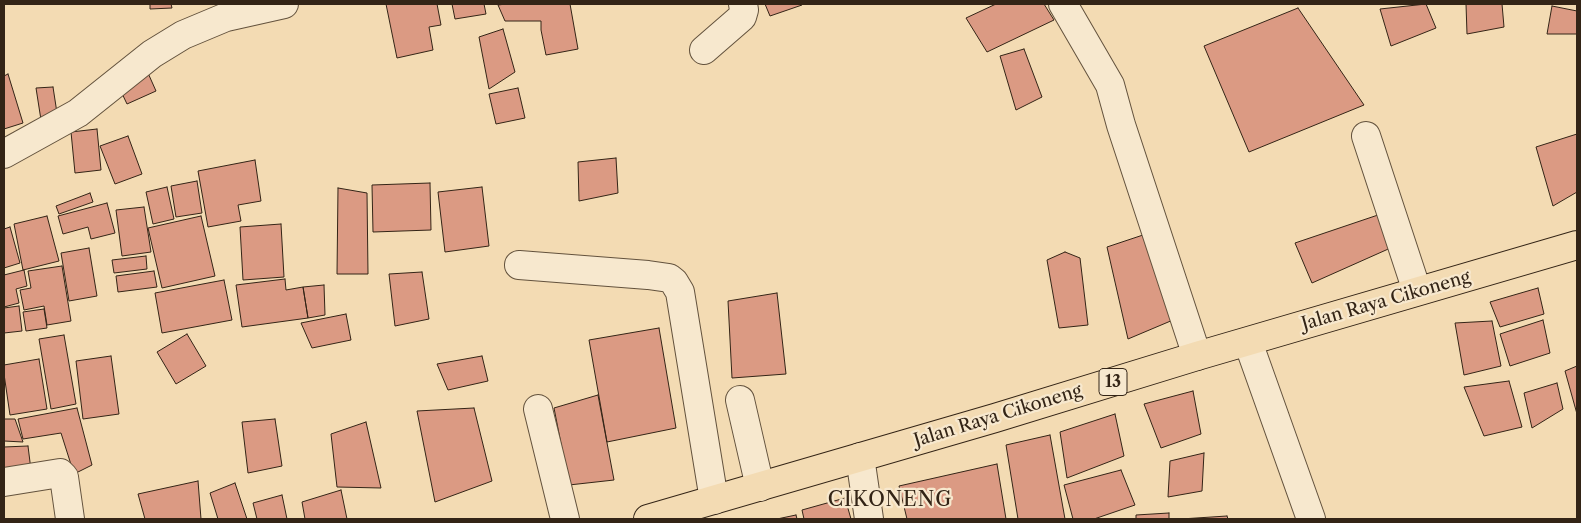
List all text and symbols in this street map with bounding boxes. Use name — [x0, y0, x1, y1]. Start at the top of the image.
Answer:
street label: Jalan Raya Cikoneng — [1299, 267, 1473, 335]
road number: 13 — [1099, 368, 1127, 396]
street label: Jalan Raya Cikoneng — [911, 380, 1085, 452]
district label: CIKONENG — [827, 488, 953, 512]

